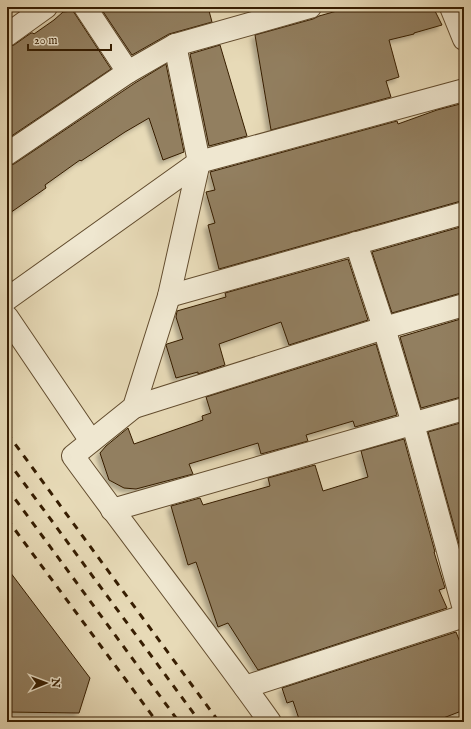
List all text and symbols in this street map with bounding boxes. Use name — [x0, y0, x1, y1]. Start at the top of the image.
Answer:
scale bar — [28, 26, 111, 52]
text: 20 m — [34, 33, 57, 48]
north arrow — [26, 663, 66, 703]
text: N — [48, 677, 62, 688]

